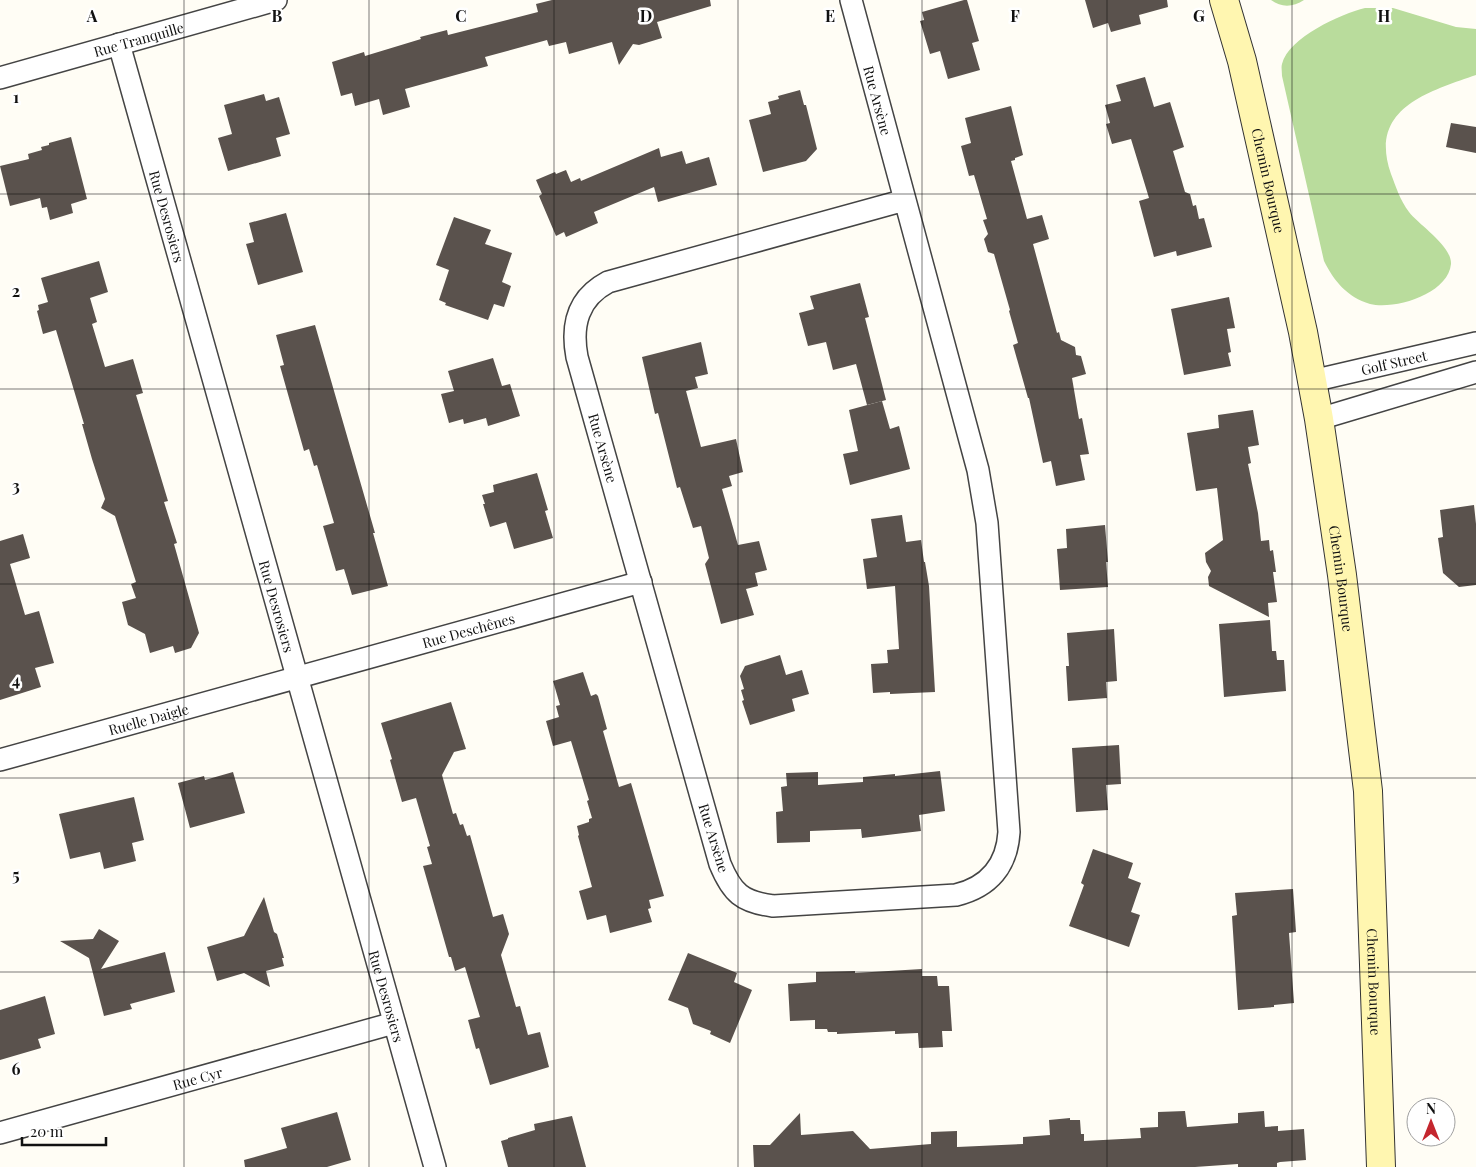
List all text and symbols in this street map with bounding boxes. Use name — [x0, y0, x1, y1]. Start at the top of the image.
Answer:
text: A — [86, 5, 98, 26]
text: B — [272, 5, 283, 26]
text: C — [455, 5, 467, 26]
text: D — [640, 5, 652, 26]
text: E — [825, 5, 835, 26]
text: F — [1010, 5, 1020, 26]
text: G — [1193, 5, 1205, 26]
text: H — [1378, 5, 1391, 26]
street label: Rue Tranquille — [91, 17, 186, 61]
street label: Rue Arsène — [860, 64, 897, 137]
text: 1 — [13, 86, 19, 107]
street label: Chemin Bourque — [1248, 126, 1290, 235]
street label: Rue Desrosiers — [145, 168, 189, 265]
text: 2 — [12, 280, 20, 301]
street label: Golf Street — [1359, 345, 1430, 379]
street label: Rue Arsène — [584, 411, 622, 485]
text: 3 — [12, 475, 20, 496]
street label: Chemin Bourque — [1325, 524, 1358, 633]
street label: Rue Desrosiers — [255, 558, 299, 654]
street label: Rue Deschênes — [420, 608, 517, 652]
text: 4 — [12, 669, 20, 690]
street label: Ruelle Daigle — [106, 699, 191, 739]
street label: Rue Arsène — [695, 801, 733, 875]
text: 5 — [12, 864, 20, 885]
street label: Chemin Bourque — [1363, 928, 1386, 1036]
street label: Rue Desrosiers — [365, 948, 409, 1044]
text: 6 — [12, 1058, 21, 1079]
street label: Rue Cyr — [170, 1062, 225, 1094]
north arrow — [1406, 1097, 1456, 1147]
text: N — [1426, 1099, 1436, 1118]
scale bar — [22, 1114, 106, 1146]
text: 20 m — [30, 1121, 64, 1141]

